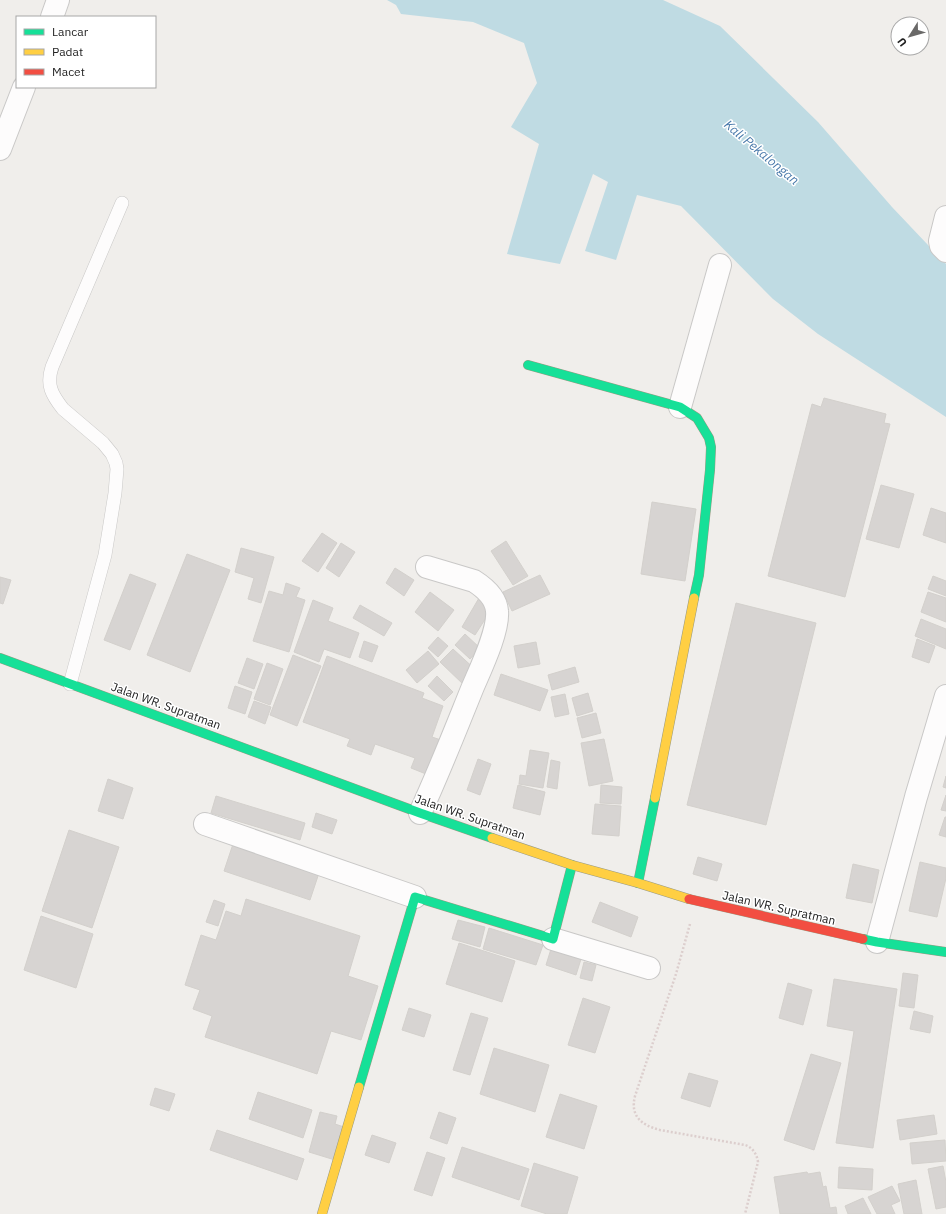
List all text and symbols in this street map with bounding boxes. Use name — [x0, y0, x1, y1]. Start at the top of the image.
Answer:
legend — [16, 16, 156, 88]
north arrow — [890, 16, 930, 56]
text: Lancar — [52, 24, 89, 39]
text: U — [894, 35, 910, 49]
text: Padat — [52, 44, 83, 59]
text: Macet — [52, 64, 85, 79]
water label: Kali Pekalongan — [721, 116, 803, 189]
street label: Jalan WR. Supratman — [109, 679, 223, 732]
street label: Jalan WR. Supratman — [413, 791, 527, 842]
street label: Jalan WR. Supratman — [721, 887, 837, 928]

